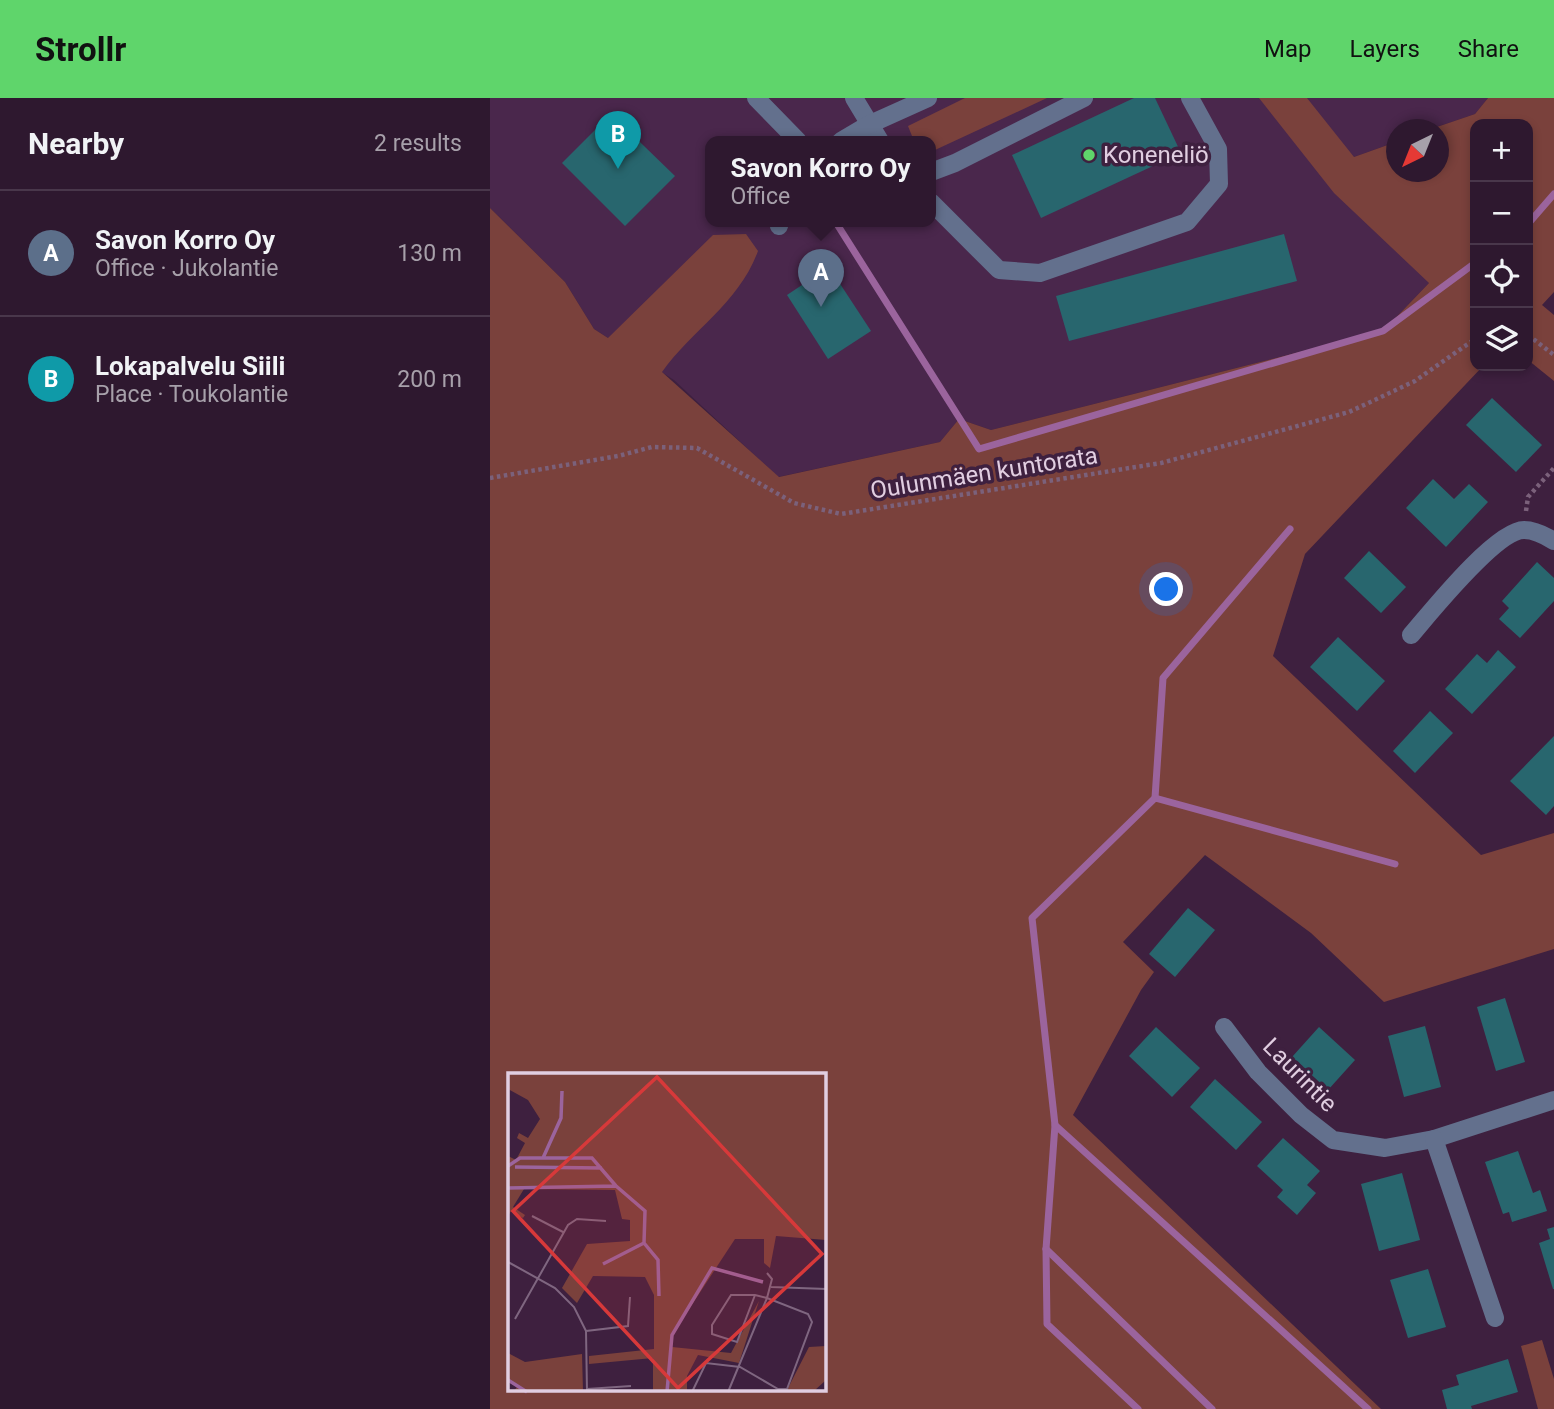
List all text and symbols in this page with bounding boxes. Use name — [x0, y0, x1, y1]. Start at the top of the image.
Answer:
text: Strollr — [35, 30, 126, 69]
text: Map — [1264, 35, 1312, 63]
text: Layers — [1350, 35, 1420, 63]
text: Share — [1458, 35, 1519, 63]
pin: B — [595, 111, 641, 169]
north arrow — [1386, 119, 1449, 182]
map controls — [1470, 119, 1533, 371]
button: + — [1470, 119, 1533, 182]
text: Nearby — [28, 126, 124, 161]
text: 2 results — [374, 130, 462, 157]
popup — [705, 136, 936, 227]
place label: Koneneliö — [1103, 141, 1209, 169]
marker: Koneneliö — [1081, 147, 1097, 163]
text: Savon Korro Oy — [730, 153, 911, 183]
button: − — [1470, 182, 1533, 245]
text: Office — [730, 183, 790, 210]
text: Savon Korro Oy — [95, 225, 275, 255]
text: A — [43, 240, 59, 267]
text: 130 m — [397, 240, 462, 267]
button: locate — [1470, 245, 1533, 308]
pin: A — [798, 249, 844, 307]
text: Office · Jukolantie — [95, 255, 278, 282]
button: layers — [1470, 308, 1533, 371]
text: Lokapalvelu Siili — [95, 351, 285, 381]
text: B — [44, 366, 58, 393]
text: 200 m — [397, 366, 462, 393]
text: Place · Toukolantie — [95, 381, 288, 408]
street label: Oulunmäen kuntorata — [868, 441, 1100, 505]
your location — [1149, 572, 1183, 606]
street label: Laurintie — [1257, 1032, 1343, 1118]
inset map — [508, 1073, 826, 1392]

